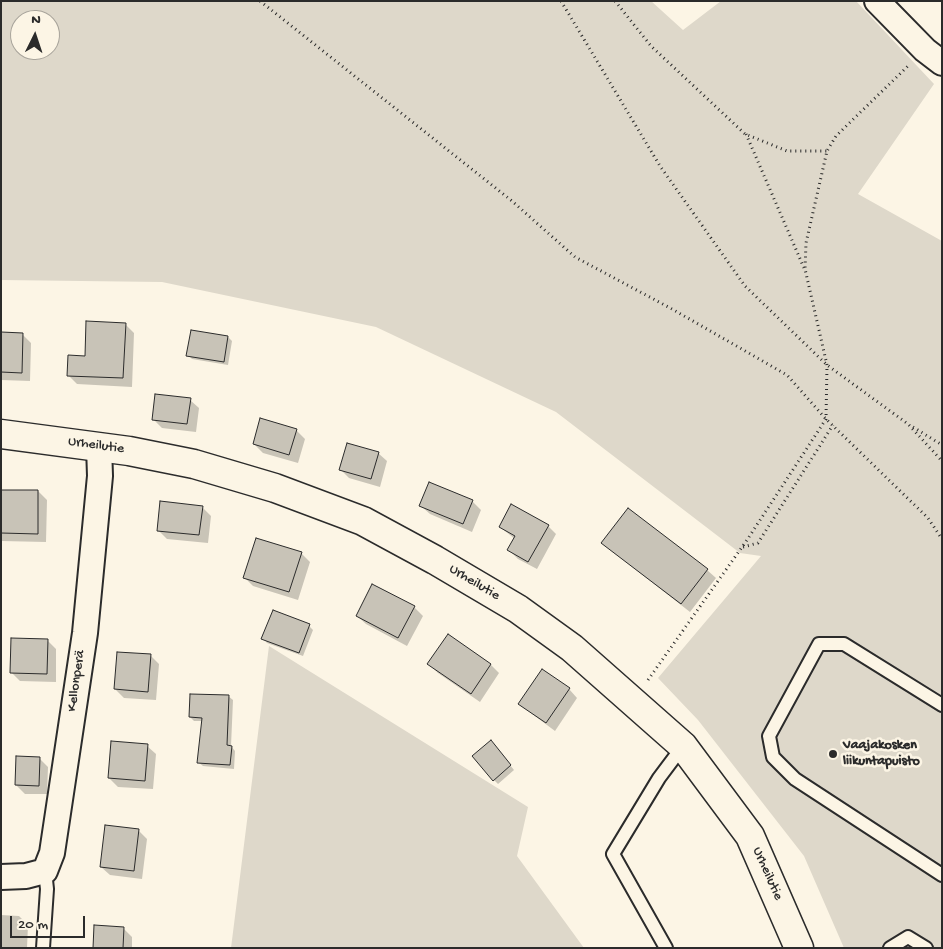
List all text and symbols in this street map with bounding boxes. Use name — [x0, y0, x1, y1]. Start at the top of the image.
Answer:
north arrow — [10, 10, 60, 60]
text: N — [31, 12, 41, 29]
street label: Urheilutie — [67, 434, 125, 458]
street label: Urheilutie — [445, 561, 503, 605]
street label: Kellonperä — [64, 649, 90, 713]
place label: Vaajakosken liikuntapuisto — [843, 738, 920, 770]
marker: Vaajakosken liikuntapuisto — [827, 748, 839, 760]
street label: Urheilutie — [748, 845, 786, 903]
scale bar — [12, 906, 88, 938]
text: 20 m — [18, 916, 48, 934]

